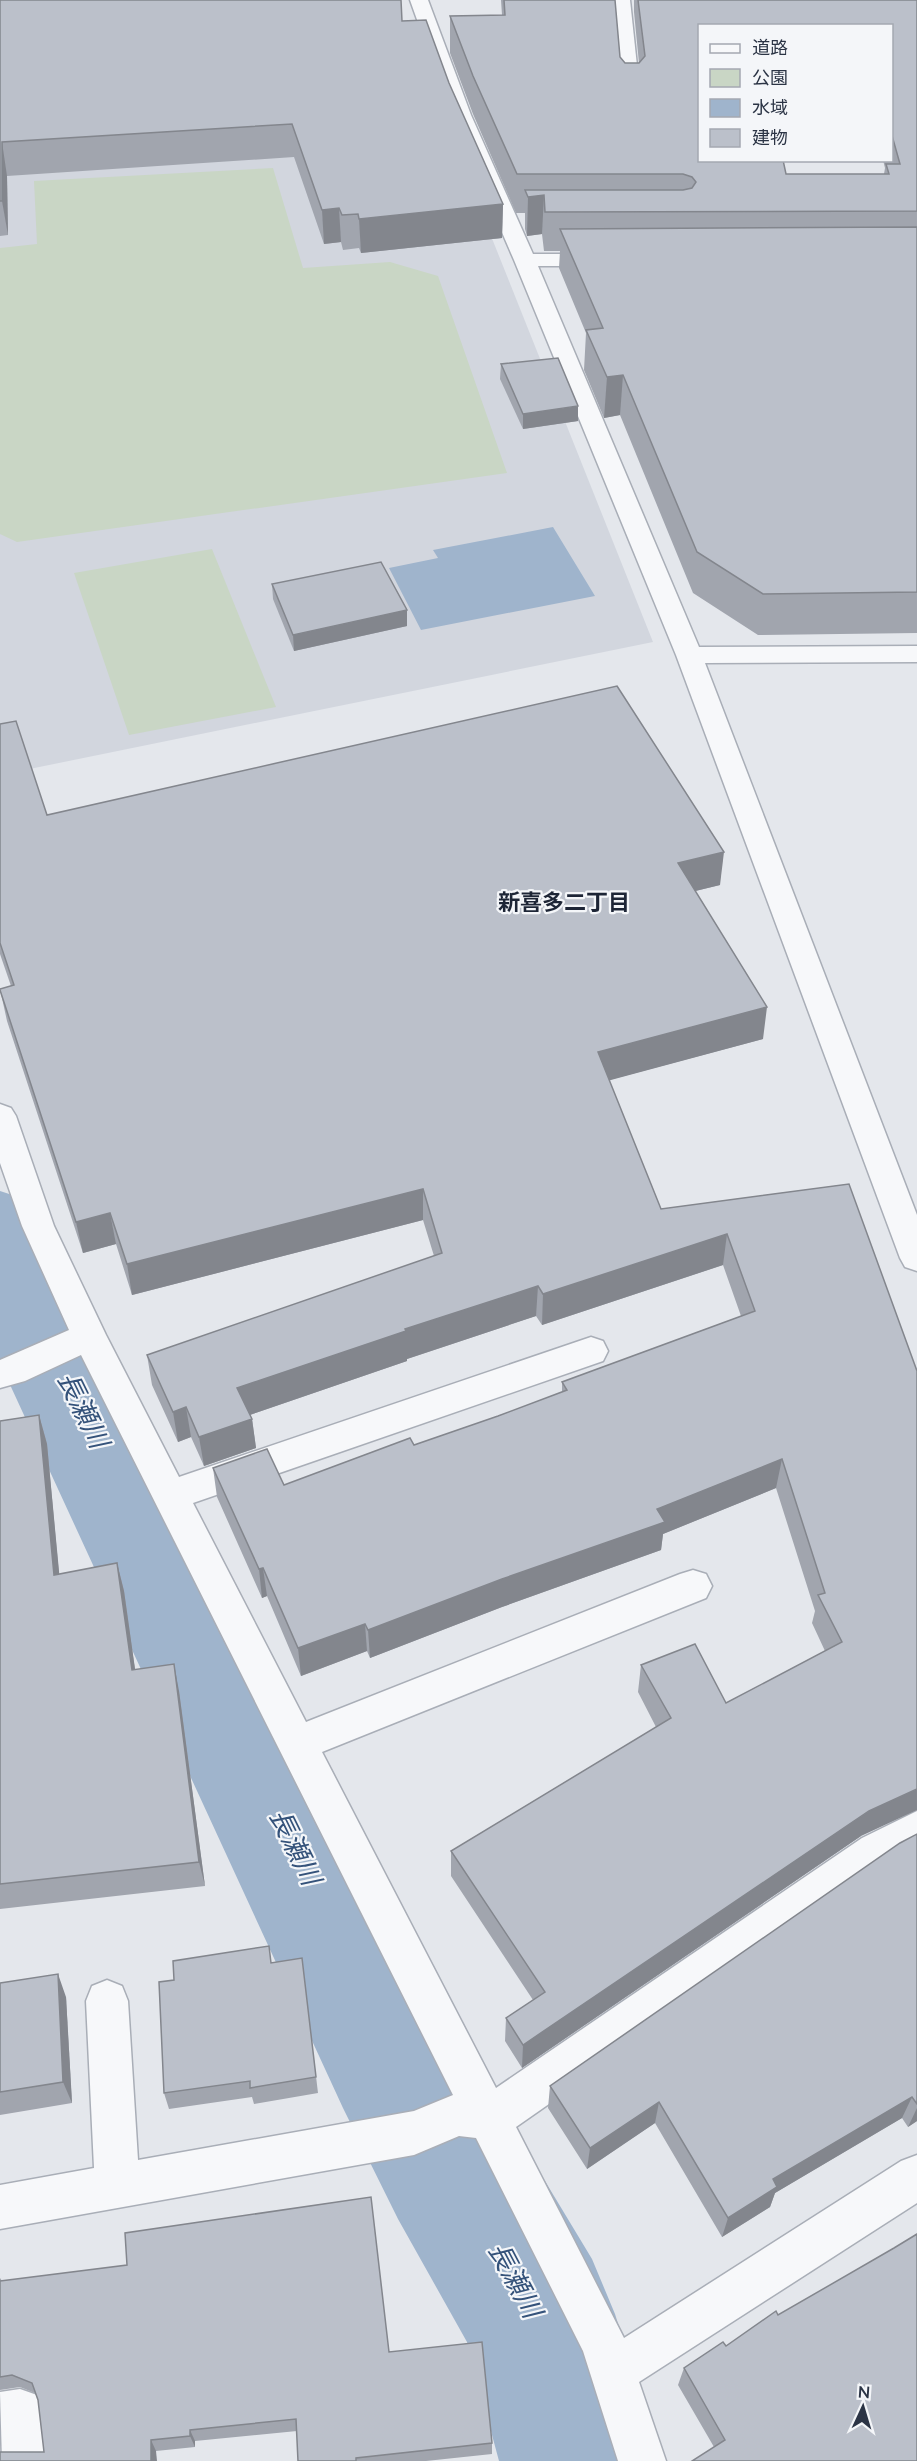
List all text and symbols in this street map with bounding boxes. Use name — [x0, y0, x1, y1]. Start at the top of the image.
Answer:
legend — [698, 24, 893, 162]
text: 道路 — [752, 36, 788, 58]
text: 公園 — [752, 66, 788, 88]
text: 水域 — [752, 96, 788, 118]
text: 建物 — [752, 126, 788, 148]
district label: 新喜多二丁目 — [498, 888, 630, 915]
water label: 長瀬川 — [52, 1366, 118, 1456]
water label: 長瀬川 — [264, 1803, 330, 1893]
water label: 長瀬川 — [483, 2236, 551, 2325]
north arrow — [833, 2377, 893, 2437]
text: N — [857, 2382, 871, 2401]

